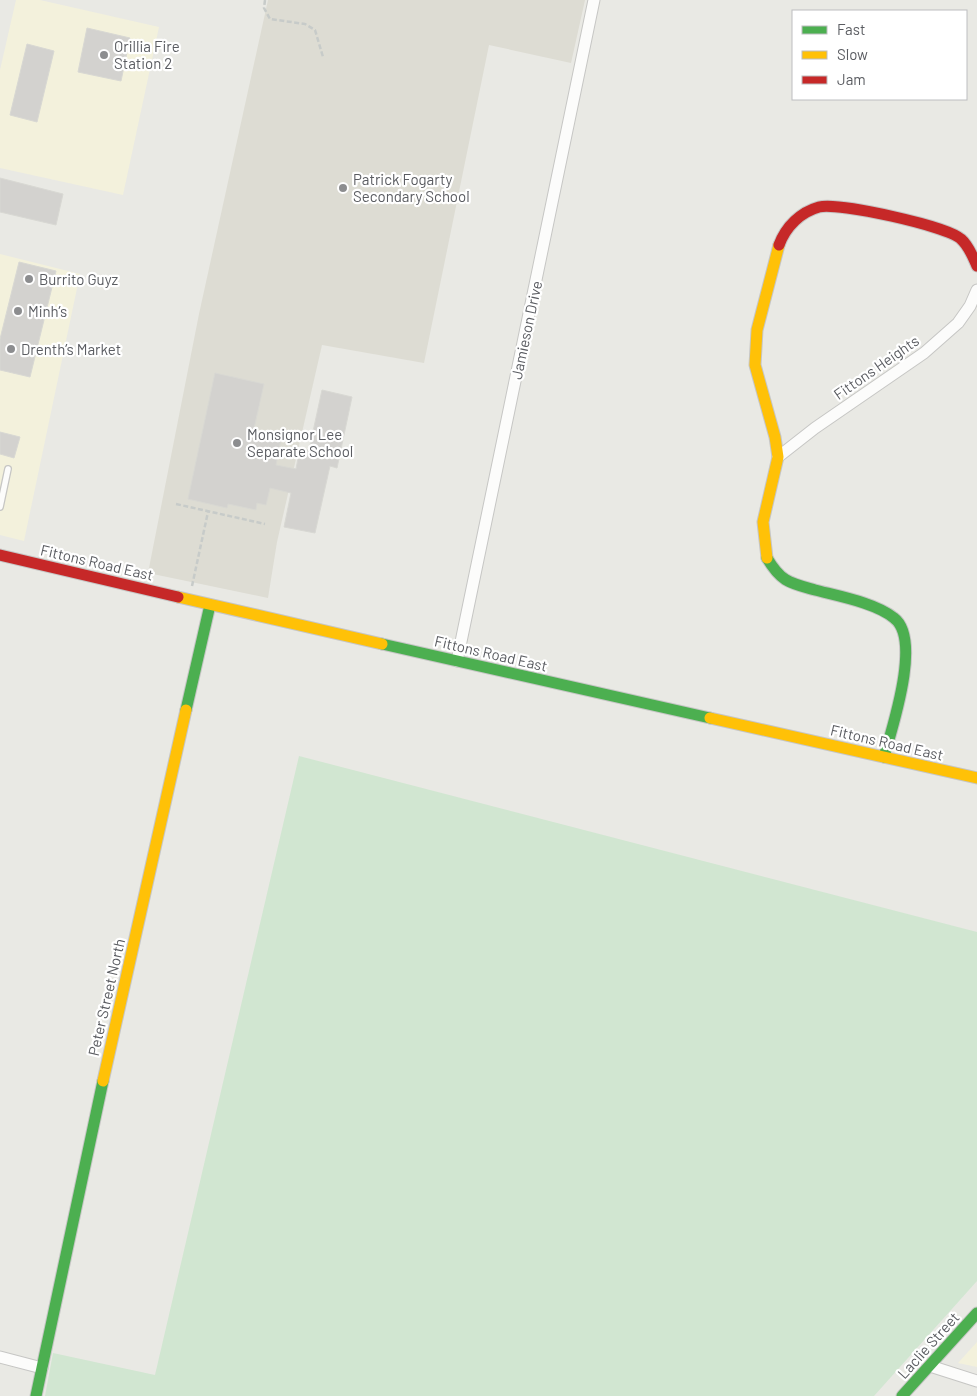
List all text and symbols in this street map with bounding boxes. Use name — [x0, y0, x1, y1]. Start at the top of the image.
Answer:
legend — [792, 10, 967, 100]
text: Fast — [837, 20, 865, 38]
place label: Orillia Fire Station 2 — [114, 37, 180, 72]
text: Slow — [837, 45, 868, 63]
marker: Orillia Fire Station 2 — [98, 49, 110, 61]
text: Jam — [837, 70, 866, 88]
place label: Patrick Fogarty Secondary School — [353, 170, 470, 205]
marker: Patrick Fogarty Secondary School — [337, 182, 349, 194]
place label: Burrito Guyz — [39, 270, 119, 288]
marker: Burrito Guyz — [23, 273, 35, 285]
street label: Jamieson Drive — [507, 279, 545, 381]
place label: Minh’s — [28, 302, 67, 320]
marker: Minh’s — [12, 305, 24, 317]
street label: Fittons Heights — [830, 331, 922, 403]
place label: Drenth’s Market — [21, 340, 121, 358]
marker: Drenth’s Market — [5, 343, 17, 355]
place label: Monsignor Lee Separate School — [247, 425, 353, 460]
marker: Monsignor Lee Separate School — [231, 437, 243, 449]
street label: Fittons Road East — [39, 540, 155, 584]
street label: Fittons Road East — [433, 631, 549, 675]
street label: Fittons Road East — [829, 720, 945, 764]
street label: Peter Street North — [84, 937, 128, 1057]
street label: Laclie Street — [893, 1308, 963, 1382]

